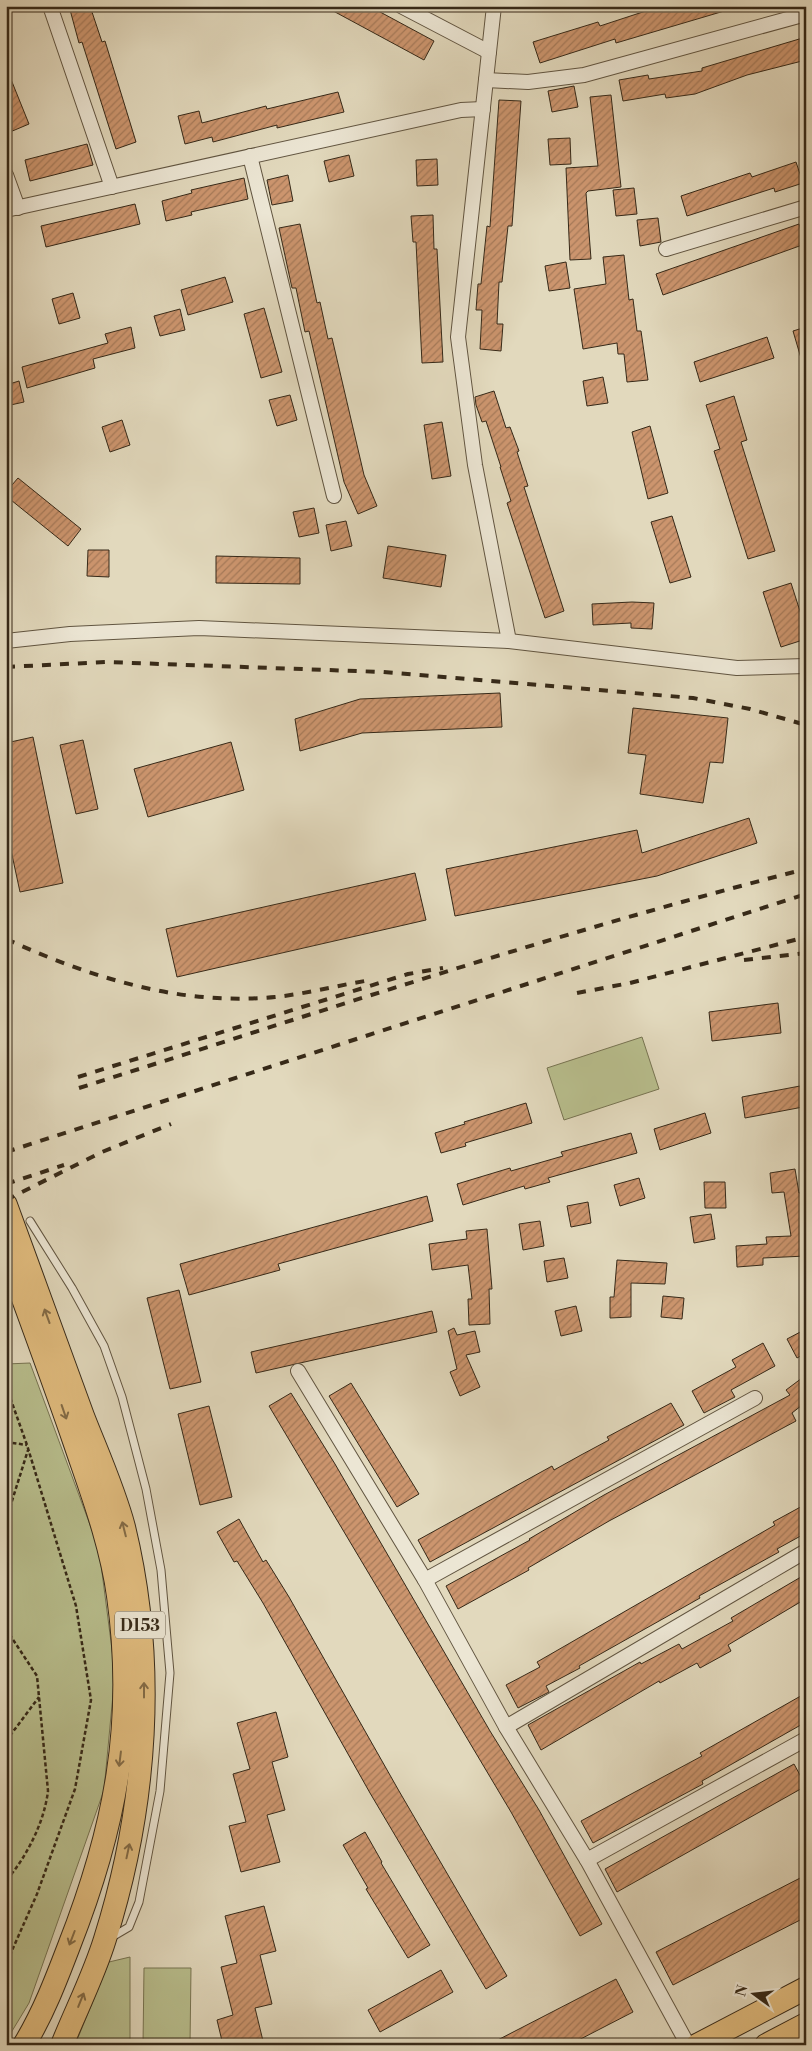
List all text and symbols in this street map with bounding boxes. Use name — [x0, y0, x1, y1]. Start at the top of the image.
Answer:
one-way arrow — [42, 1309, 51, 1324]
one-way arrow — [60, 1404, 69, 1420]
one-way arrow — [118, 1521, 128, 1537]
road number: D153 — [115, 1612, 165, 1638]
one-way arrow — [139, 1682, 149, 1698]
one-way arrow — [115, 1750, 125, 1766]
one-way arrow — [123, 1843, 133, 1859]
one-way arrow — [67, 1929, 76, 1945]
north arrow — [730, 1968, 780, 2018]
text: N — [732, 1983, 753, 1999]
one-way arrow — [76, 1993, 86, 2008]

